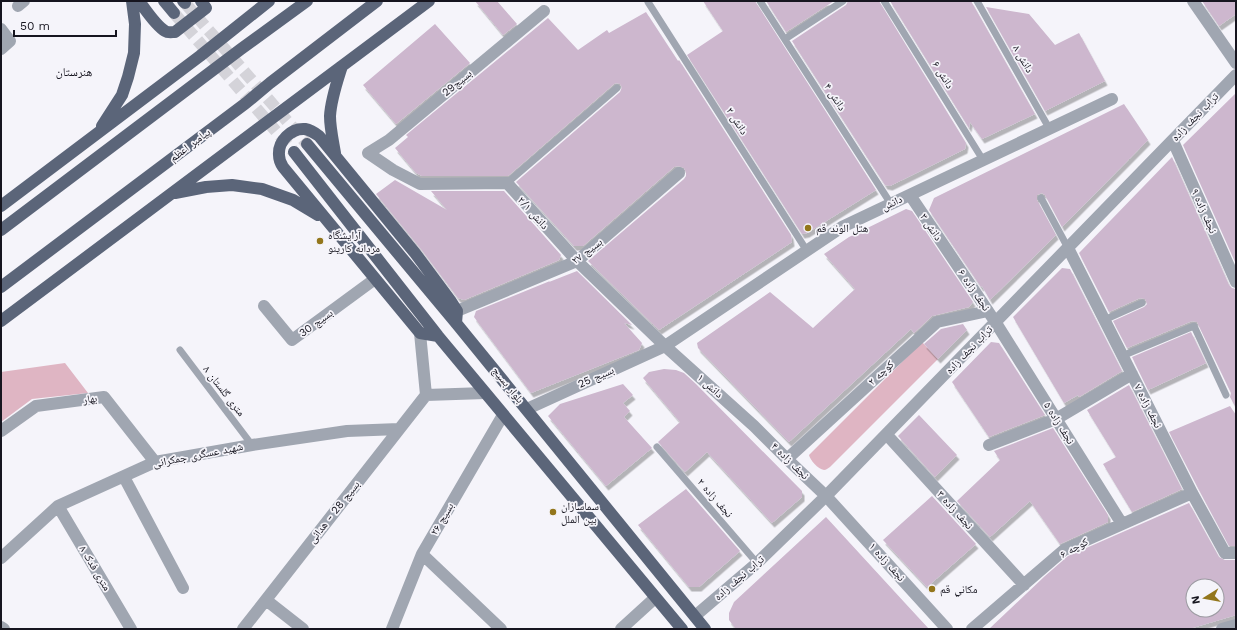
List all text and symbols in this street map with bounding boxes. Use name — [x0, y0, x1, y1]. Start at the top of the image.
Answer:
scale bar — [14, 12, 116, 38]
text: 50 m — [20, 19, 50, 33]
street label: دانش ۸ — [1010, 43, 1036, 76]
street label: دانش ۶ — [930, 59, 957, 92]
district label: هنرستان — [56, 65, 92, 79]
street label: بسیج29 — [439, 67, 475, 99]
street label: دانش ۴ — [821, 81, 849, 114]
street label: تراب نجف زاده — [1169, 90, 1222, 144]
street label: دانش ۲ — [723, 105, 751, 138]
street label: پیامبر اعظم — [167, 125, 214, 165]
street label: نجف زاده ۹ — [1188, 187, 1220, 235]
street label: دانش — [880, 192, 905, 213]
street label: دانش ۲/۱ — [515, 194, 551, 232]
street label: دانش ۳ — [917, 211, 945, 243]
place label: هتل الوند قم — [816, 222, 869, 236]
marker: هتل الوند قم — [803, 223, 813, 233]
place label: آرایشگاه مردانه کارینو — [328, 229, 380, 255]
street label: بسیج ۲۷ — [569, 235, 605, 267]
marker: آرایشگاه مردانه کارینو — [315, 236, 325, 246]
street label: نجف زاده ۶ — [955, 267, 993, 313]
street label: بسیج 30 — [297, 306, 335, 340]
street label: تراب نجف زاده — [943, 323, 996, 377]
street label: کوچه ۲ — [865, 358, 897, 388]
street label: ۸ متری گلستان — [200, 363, 248, 419]
street label: بسیج 25 — [576, 363, 616, 391]
street label: بلوار بسیج — [489, 364, 527, 406]
street label: دانش ۱ — [694, 371, 726, 401]
street label: نجف زاده ۷ — [1131, 382, 1165, 430]
street label: بهار — [81, 392, 98, 407]
street label: نجف زاده ۵ — [1041, 399, 1077, 447]
street label: شهید عسگری جمکرانی — [152, 440, 244, 470]
street label: نجف زاده ۴ — [768, 440, 812, 482]
street label: نجف زاده ۲ — [694, 476, 736, 520]
street label: بسیج 28 - هدائی — [306, 478, 362, 546]
street label: نجف زاده ۳ — [934, 488, 976, 532]
street label: بسیج ۲۶ — [428, 500, 456, 538]
place label: سماسازان بین الملل — [561, 500, 599, 526]
marker: سماسازان بین الملل — [548, 507, 558, 517]
street label: کوچه ۶ — [1058, 535, 1091, 561]
street label: نجف زاده ۱ — [866, 540, 908, 584]
street label: ۸ متری فدک — [76, 543, 114, 593]
street label: تراب نجف زاده — [711, 552, 767, 603]
north arrow — [1185, 578, 1225, 618]
place label: مكاني قم — [940, 583, 978, 597]
marker: مكاني قم — [927, 584, 937, 594]
text: N — [1189, 595, 1203, 605]

